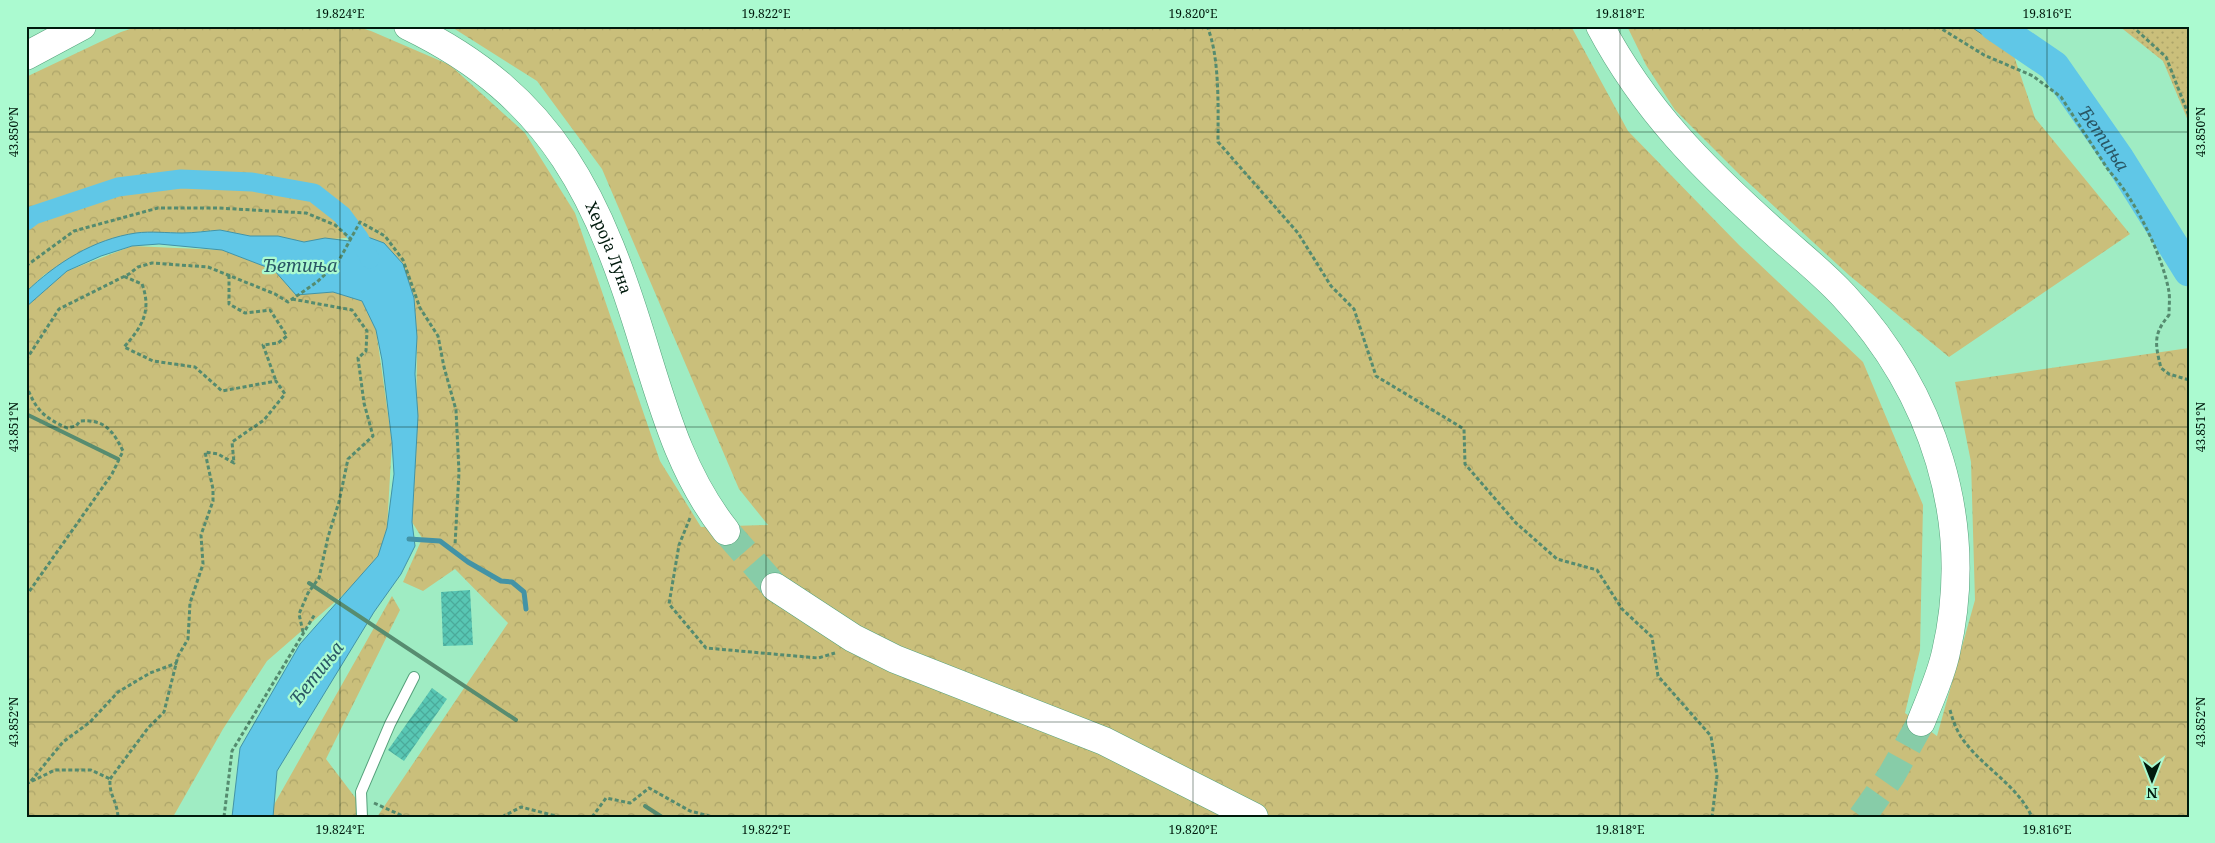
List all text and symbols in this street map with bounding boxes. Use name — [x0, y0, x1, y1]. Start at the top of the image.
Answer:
text: 19.824°E — [316, 5, 364, 22]
text: 19.822°E — [742, 5, 790, 22]
text: 19.820°E — [1169, 5, 1217, 22]
text: 19.818°E — [1596, 5, 1644, 22]
text: 19.816°E — [2023, 5, 2071, 22]
water label: Ђетиња — [2073, 100, 2135, 175]
text: 43.850°N — [5, 107, 22, 157]
text: 43.850°N — [2192, 107, 2209, 157]
street label: Хероја Луна — [581, 198, 638, 297]
water label: Ђетиња — [262, 253, 338, 277]
text: 43.851°N — [5, 402, 22, 452]
text: 43.851°N — [2192, 402, 2209, 452]
water label: Ђетиња — [283, 636, 349, 710]
text: 43.852°N — [5, 697, 22, 747]
text: 43.852°N — [2192, 697, 2209, 747]
north arrow — [2128, 756, 2178, 806]
text: N — [2146, 784, 2158, 803]
text: 19.824°E — [316, 821, 364, 838]
text: 19.822°E — [742, 821, 790, 838]
text: 19.820°E — [1169, 821, 1217, 838]
text: 19.818°E — [1596, 821, 1644, 838]
text: 19.816°E — [2023, 821, 2071, 838]

